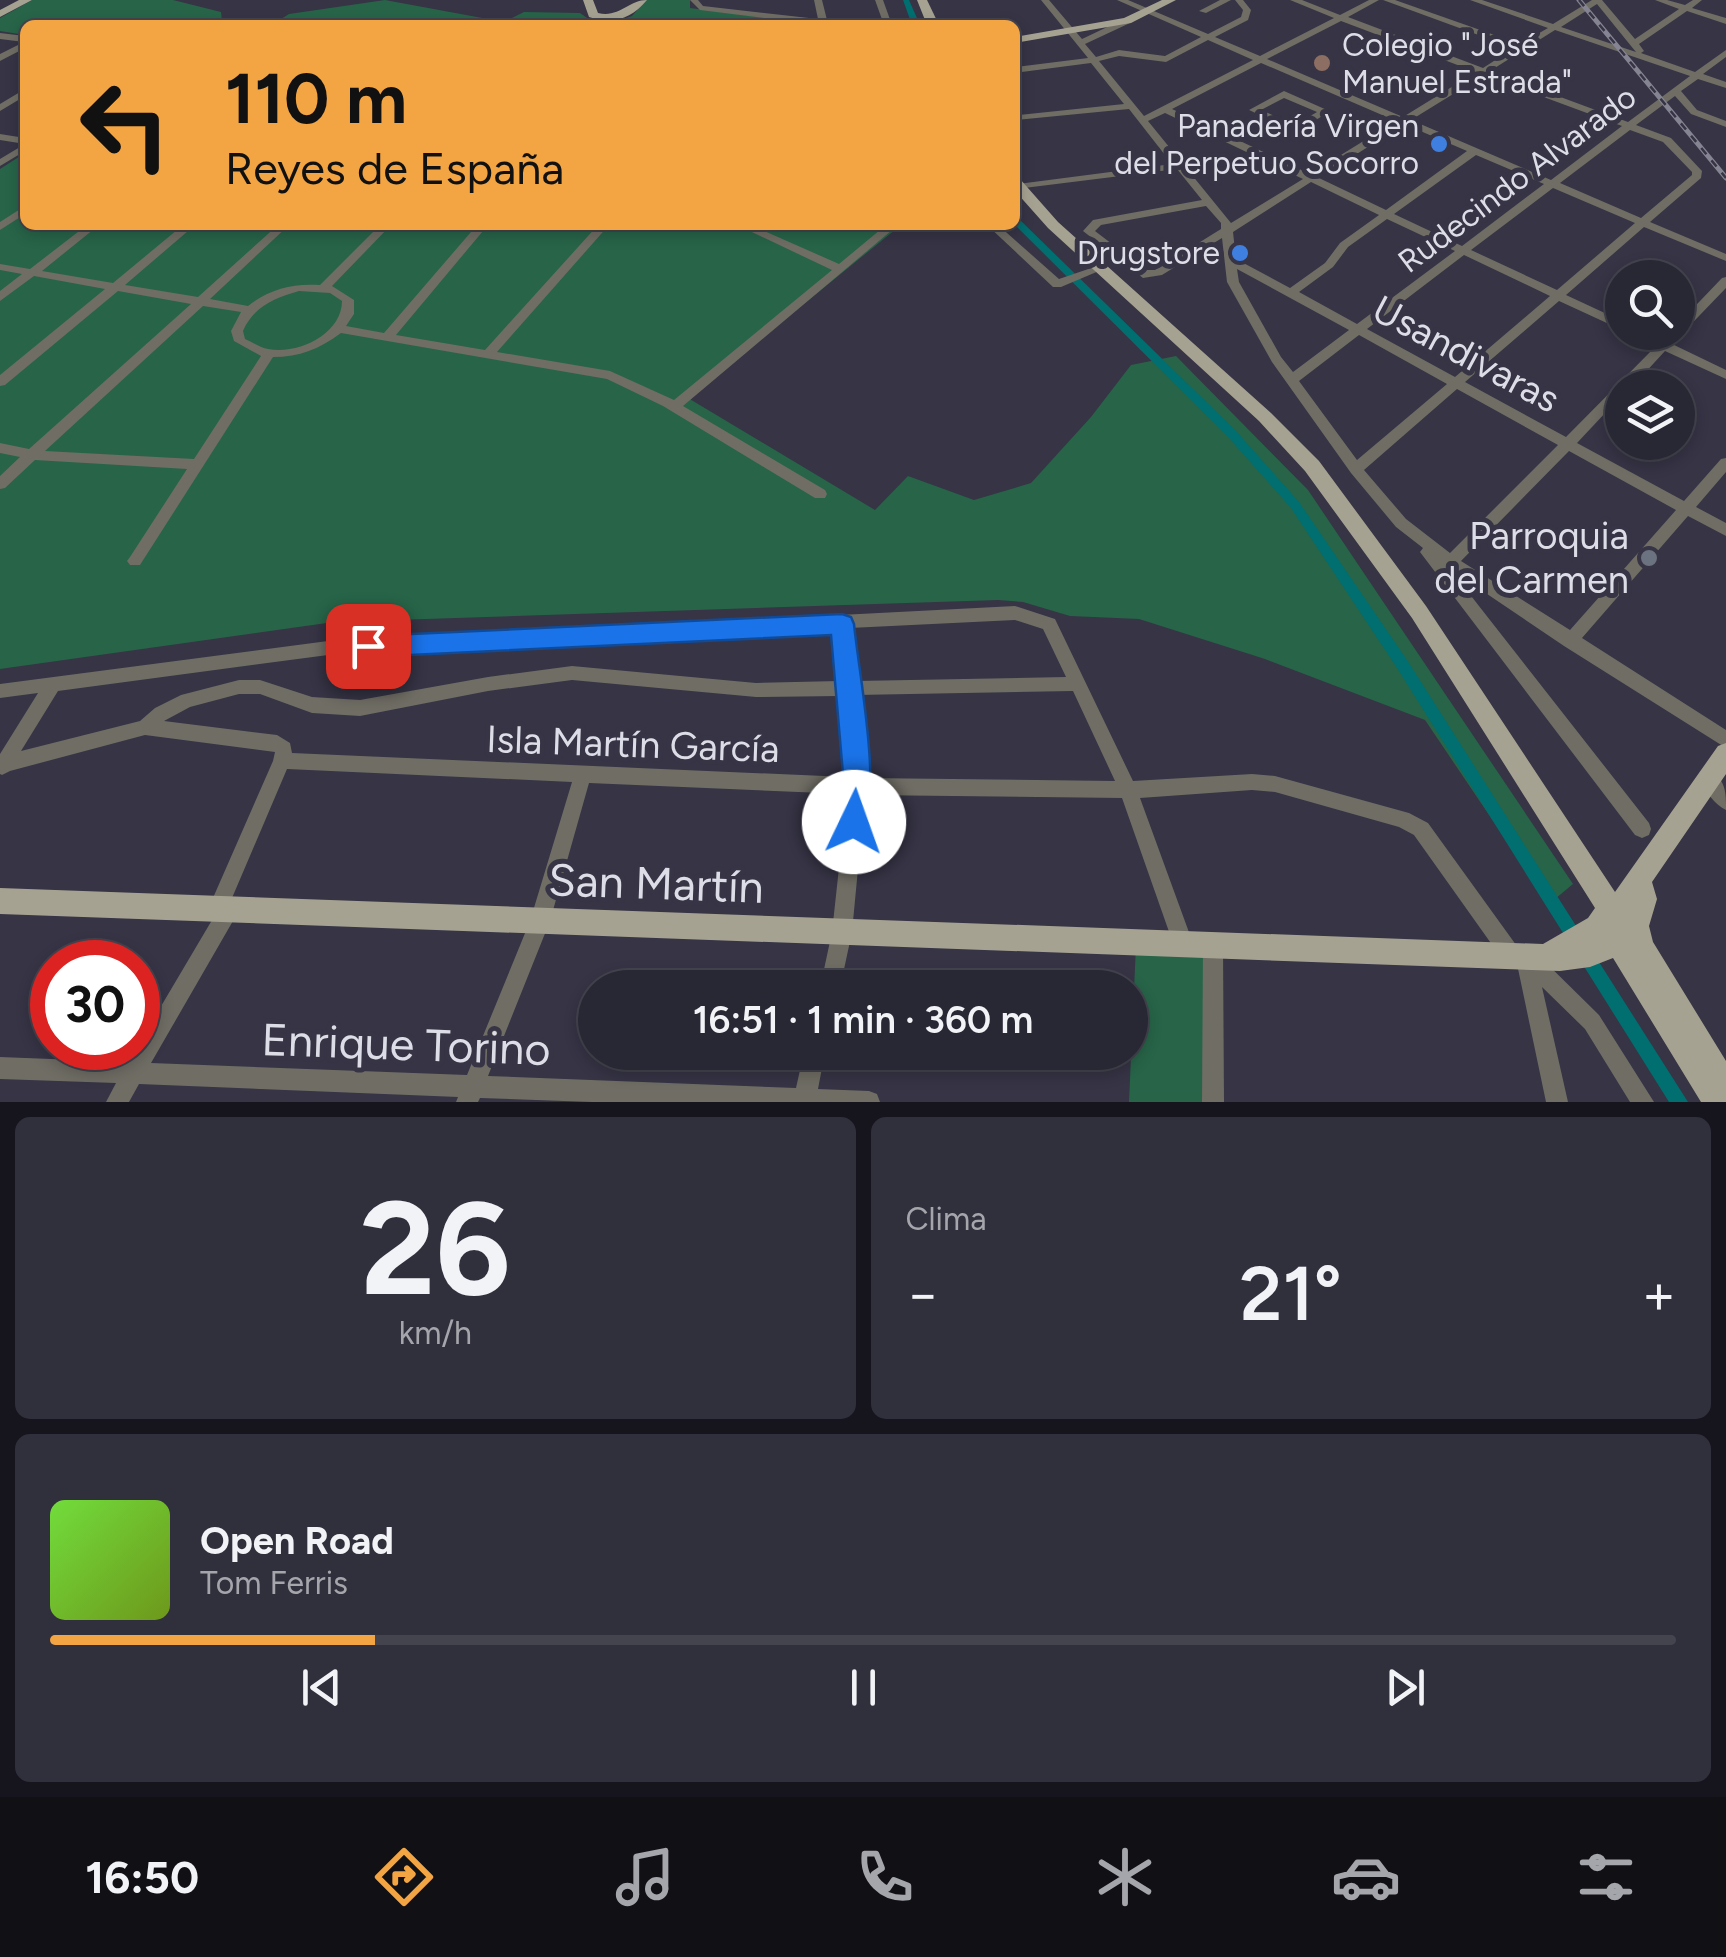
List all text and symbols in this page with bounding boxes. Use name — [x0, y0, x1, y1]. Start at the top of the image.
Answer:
place label: Colegio "José Manuel Estrada" — [1342, 26, 1572, 101]
marker: Colegio "José Manuel Estrada" — [1311, 52, 1333, 74]
text: 110 m — [225, 56, 407, 141]
icon: left — [60, 60, 190, 190]
street label: Rudecindo Alvarado — [1391, 77, 1643, 281]
place label: Panadería Virgen del Perpetuo Socorro — [1114, 107, 1419, 182]
marker: Panadería Virgen del Perpetuo Socorro — [1428, 133, 1450, 155]
text: Reyes de España — [225, 141, 564, 195]
place label: Drugstore — [1077, 234, 1220, 272]
marker: Drugstore — [1229, 242, 1251, 264]
map controls — [1605, 260, 1695, 460]
button: search — [1605, 260, 1695, 350]
street label: Usandivaras — [1365, 286, 1567, 422]
button: layers — [1605, 370, 1695, 460]
place label: Parroquia del Carmen — [1434, 513, 1629, 603]
marker: Parroquia del Carmen — [1638, 547, 1660, 569]
pin — [326, 604, 411, 689]
icon: arrive — [341, 619, 396, 674]
street label: Isla Martín García — [486, 716, 780, 772]
position arrow — [802, 770, 906, 874]
street label: San Martín — [547, 852, 765, 914]
speed limit sign: 30 — [30, 940, 160, 1070]
text: 16:51 · 1 min · 360 m — [693, 997, 1033, 1043]
street label: Enrique Torino — [261, 1012, 551, 1076]
text: 26 — [360, 1171, 511, 1327]
text: Clima — [906, 1200, 987, 1238]
text: 21° — [1240, 1249, 1342, 1339]
text: − — [906, 1261, 940, 1327]
text: + — [1642, 1261, 1676, 1327]
text: km/h — [399, 1314, 472, 1352]
text: Open Road — [200, 1518, 394, 1564]
text: Tom Ferris — [200, 1564, 348, 1602]
icon: previous — [294, 1660, 349, 1715]
icon: pause — [836, 1660, 891, 1715]
icon: next — [1378, 1660, 1433, 1715]
icon: directions — [369, 1842, 439, 1912]
icon: music — [610, 1842, 680, 1912]
icon: phone — [850, 1842, 920, 1912]
icon: climate — [1090, 1842, 1160, 1912]
icon: car — [1331, 1842, 1401, 1912]
icon: filters — [1571, 1842, 1641, 1912]
text: 16:50 — [85, 1850, 199, 1904]

